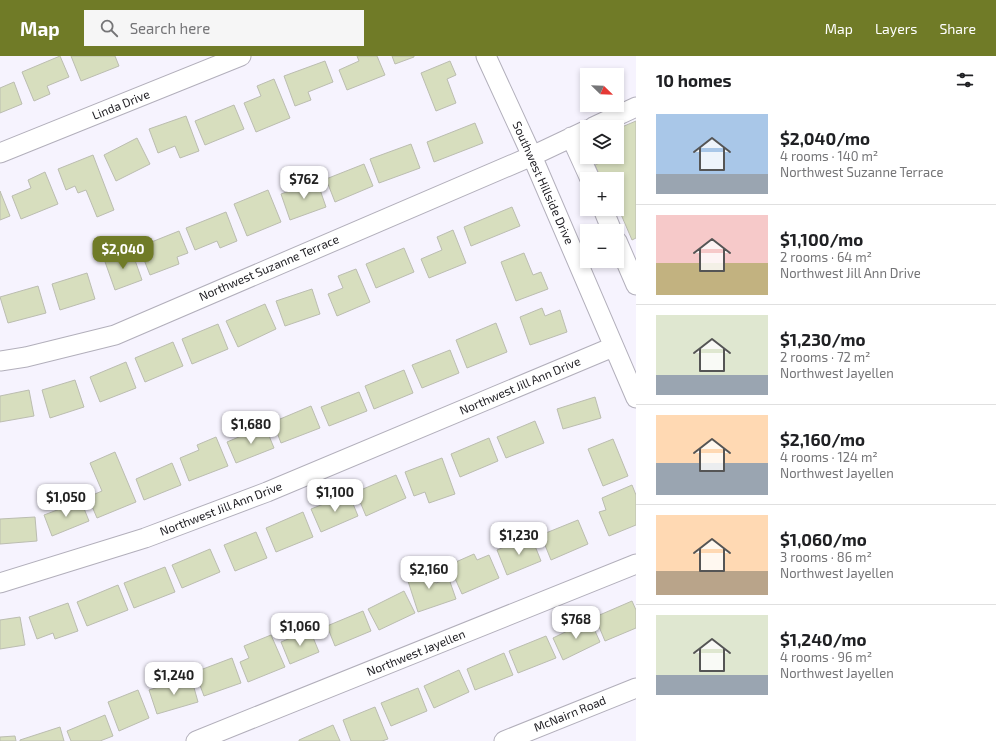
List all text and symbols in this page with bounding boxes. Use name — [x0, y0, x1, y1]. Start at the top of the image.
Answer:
search box — [84, 10, 364, 46]
text: Map — [20, 17, 60, 40]
icon: search — [98, 17, 120, 39]
text: Search here — [130, 19, 210, 37]
text: Map — [825, 20, 853, 37]
text: Layers — [875, 20, 917, 37]
text: Share — [939, 20, 976, 37]
north arrow — [580, 68, 624, 112]
map controls — [580, 68, 624, 268]
icon: filters — [954, 69, 976, 91]
text: 10 homes — [656, 70, 732, 90]
street label: Linda Drive — [90, 86, 151, 122]
street label: Southwest Hillside Drive — [510, 119, 577, 246]
button: layers — [580, 120, 624, 164]
text: $2,040/mo — [780, 128, 870, 148]
icon: home — [688, 130, 736, 178]
text: 4 rooms · 140 m² — [780, 148, 878, 164]
text: Northwest Suzanne Terrace — [780, 164, 943, 180]
pin: $762 — [280, 166, 328, 200]
text: $762 — [289, 171, 319, 187]
button: + — [580, 172, 624, 216]
button: − — [580, 224, 624, 268]
text: $1,100/mo — [780, 229, 863, 249]
street label: Northwest Suzanne Terrace — [196, 231, 341, 303]
icon: home — [688, 231, 736, 279]
pin: $2,040 — [90, 236, 156, 270]
text: $2,040 — [102, 241, 144, 257]
text: 2 rooms · 64 m² — [780, 249, 872, 265]
text: Northwest Jill Ann Drive — [780, 265, 921, 281]
text: $1,230/mo — [780, 329, 865, 349]
icon: home — [688, 331, 736, 379]
text: 2 rooms · 72 m² — [780, 349, 871, 365]
street label: Northwest Jill Ann Drive — [457, 353, 582, 417]
text: Northwest Jayellen — [780, 365, 894, 381]
pin: $1,680 — [218, 411, 284, 445]
text: $1,680 — [231, 416, 271, 432]
text: $2,160/mo — [780, 429, 865, 449]
icon: home — [688, 431, 736, 479]
text: 4 rooms · 124 m² — [780, 449, 878, 465]
text: Northwest Jayellen — [780, 465, 894, 481]
street label: Northwest Jill Ann Drive — [158, 478, 284, 538]
pin: $1,100 — [302, 479, 368, 513]
pin: $1,050 — [33, 484, 99, 518]
text: $1,100 — [316, 484, 354, 500]
text: $1,050 — [46, 489, 86, 505]
pin: $1,230 — [486, 522, 552, 556]
text: $1,230 — [499, 527, 539, 543]
text: $1,060/mo — [780, 529, 867, 549]
icon: home — [688, 531, 736, 579]
text: 3 rooms · 86 m² — [780, 549, 872, 565]
pin: $2,160 — [396, 556, 462, 590]
text: $2,160 — [409, 561, 449, 577]
text: Northwest Jayellen — [780, 565, 894, 581]
pin: $768 — [552, 606, 600, 640]
text: $768 — [561, 611, 591, 627]
pin: $1,060 — [267, 613, 333, 647]
text: $1,060 — [280, 618, 320, 634]
street label: Northwest Jayellen — [364, 626, 467, 678]
text: $1,240/mo — [780, 629, 867, 649]
icon: home — [688, 631, 736, 679]
text: 4 rooms · 96 m² — [780, 649, 872, 665]
pin: $1,240 — [141, 662, 207, 696]
text: Northwest Jayellen — [780, 665, 894, 681]
text: $1,240 — [154, 667, 194, 683]
street label: McNairn Road — [532, 692, 608, 734]

